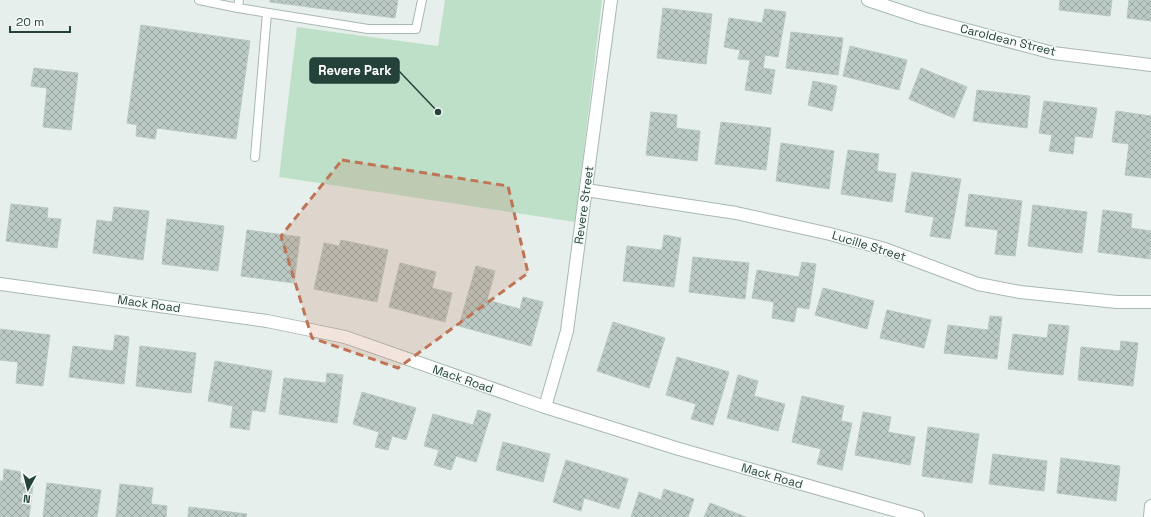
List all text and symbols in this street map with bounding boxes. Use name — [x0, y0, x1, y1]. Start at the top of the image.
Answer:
scale bar — [10, 8, 70, 34]
text: 20 m — [16, 14, 44, 30]
street label: Caroldean Street — [958, 20, 1058, 60]
callout: Revere Park — [310, 58, 399, 83]
text: Revere Park — [318, 62, 392, 79]
street label: Revere Street — [571, 165, 597, 245]
street label: Lucille Street — [830, 227, 908, 265]
street label: Mack Road — [117, 292, 181, 316]
street label: Mack Road — [430, 361, 496, 397]
street label: Mack Road — [739, 460, 805, 492]
north arrow — [8, 469, 48, 509]
text: N — [22, 492, 31, 506]

